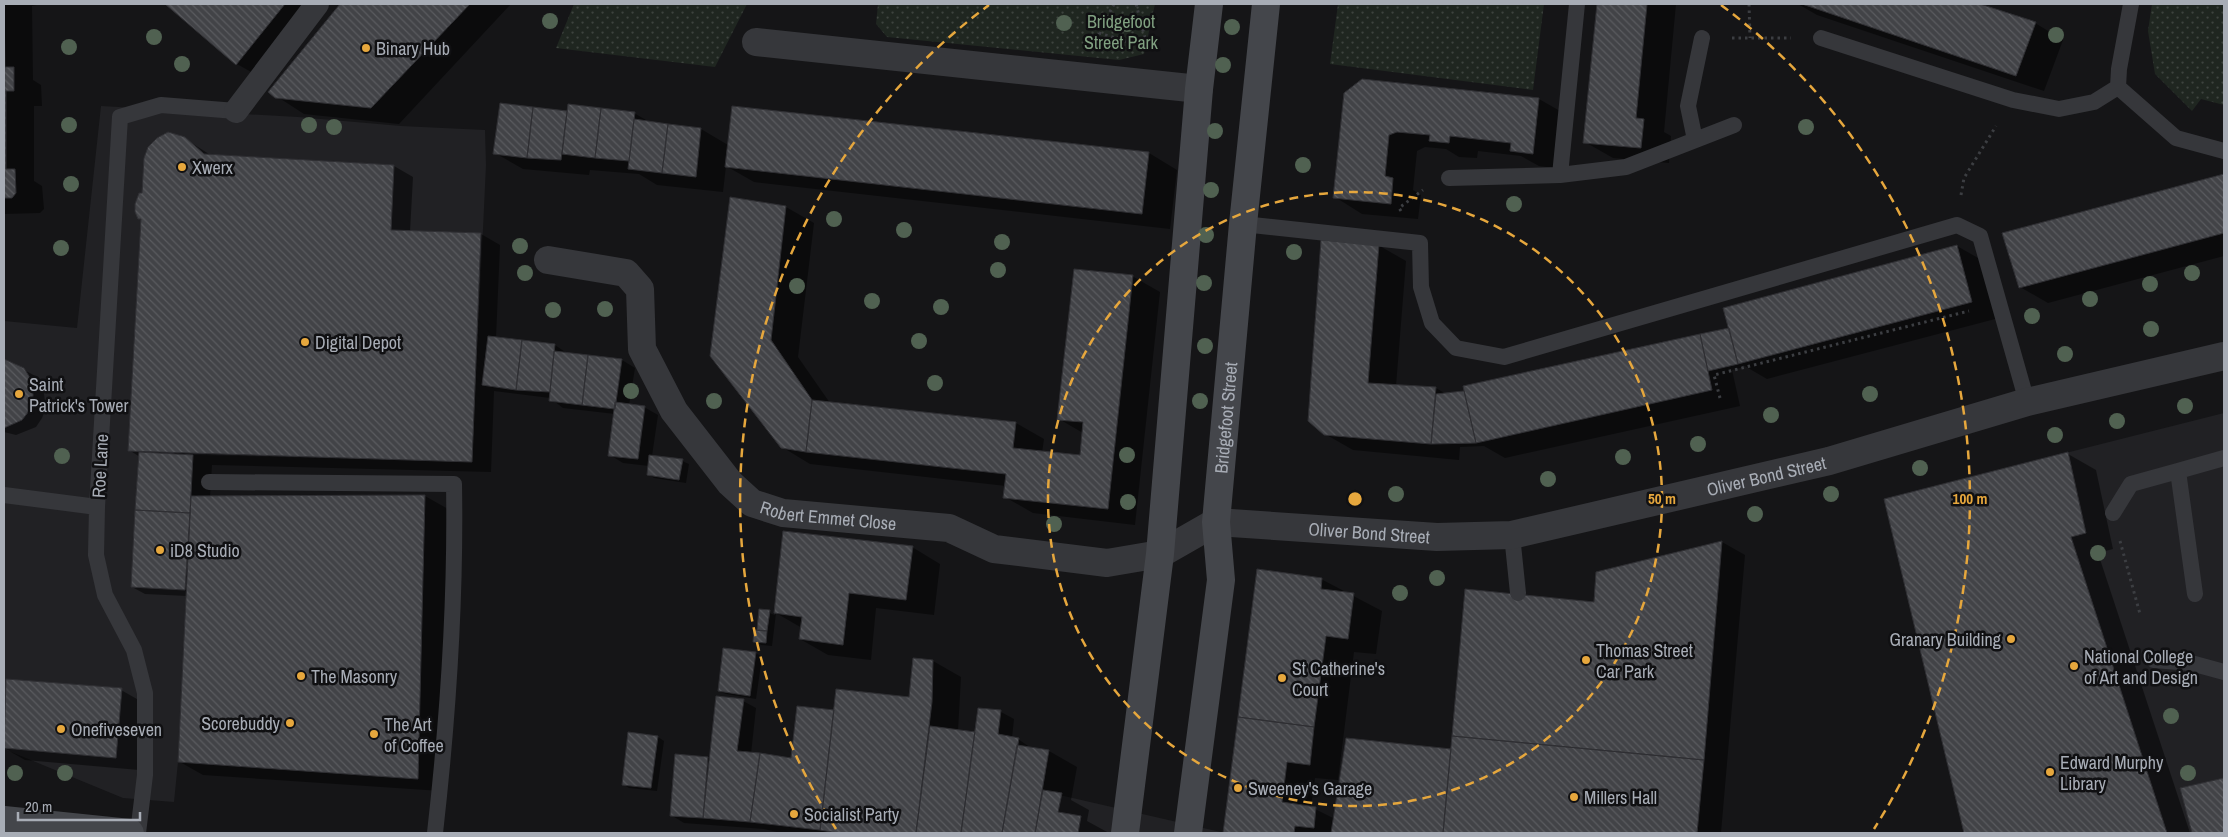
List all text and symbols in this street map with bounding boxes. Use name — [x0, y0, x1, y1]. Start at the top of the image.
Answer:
park label: Bridgefoot Street Park — [1084, 9, 1159, 55]
place label: Binary Hub — [376, 36, 450, 61]
marker: Binary Hub — [360, 42, 372, 54]
place label: Xwerx — [192, 155, 234, 180]
marker: Xwerx — [176, 161, 188, 173]
place label: Digital Depot — [315, 330, 401, 355]
marker: Digital Depot — [299, 336, 311, 348]
street label: Bridgefoot Street — [1208, 361, 1243, 475]
place label: Saint Patrick's Tower — [29, 372, 128, 418]
marker: Saint Patrick's Tower — [13, 388, 25, 400]
street label: Roe Lane — [86, 433, 114, 499]
street label: Oliver Bond Street — [1704, 450, 1828, 502]
text: 50 m — [1648, 488, 1676, 509]
text: 100 m — [1953, 488, 1987, 509]
centre of rings — [1346, 490, 1364, 508]
street label: Robert Emmet Close — [757, 494, 898, 536]
street label: Oliver Bond Street — [1308, 516, 1431, 549]
place label: iD8 Studio — [170, 538, 240, 563]
marker: iD8 Studio — [154, 544, 166, 556]
place label: Granary Building — [1889, 627, 2002, 652]
marker: Granary Building — [2005, 633, 2017, 645]
place label: Thomas Street Car Park — [1596, 638, 1693, 684]
place label: National College of Art and Design — [2084, 644, 2198, 690]
marker: Thomas Street Car Park — [1580, 654, 1592, 666]
place label: St Catherine's Court — [1292, 656, 1385, 702]
marker: National College of Art and Design — [2068, 660, 2080, 672]
place label: The Masonry — [311, 664, 398, 689]
marker: The Masonry — [295, 670, 307, 682]
marker: St Catherine's Court — [1276, 672, 1288, 684]
place label: Scorebuddy — [201, 711, 281, 736]
place label: The Art of Coffee — [384, 712, 444, 758]
place label: Onefiveseven — [71, 717, 162, 742]
marker: Scorebuddy — [284, 717, 296, 729]
marker: Onefiveseven — [55, 723, 67, 735]
marker: The Art of Coffee — [368, 728, 380, 740]
place label: Edward Murphy Library — [2060, 750, 2164, 796]
marker: Edward Murphy Library — [2044, 766, 2056, 778]
place label: Sweeney's Garage — [1248, 776, 1372, 801]
marker: Sweeney's Garage — [1232, 782, 1244, 794]
place label: Millers Hall — [1584, 785, 1657, 810]
scale bar — [18, 790, 140, 822]
marker: Millers Hall — [1568, 791, 1580, 803]
text: 20 m — [25, 796, 52, 817]
place label: Socialist Party — [804, 802, 900, 827]
marker: Socialist Party — [788, 808, 800, 820]

